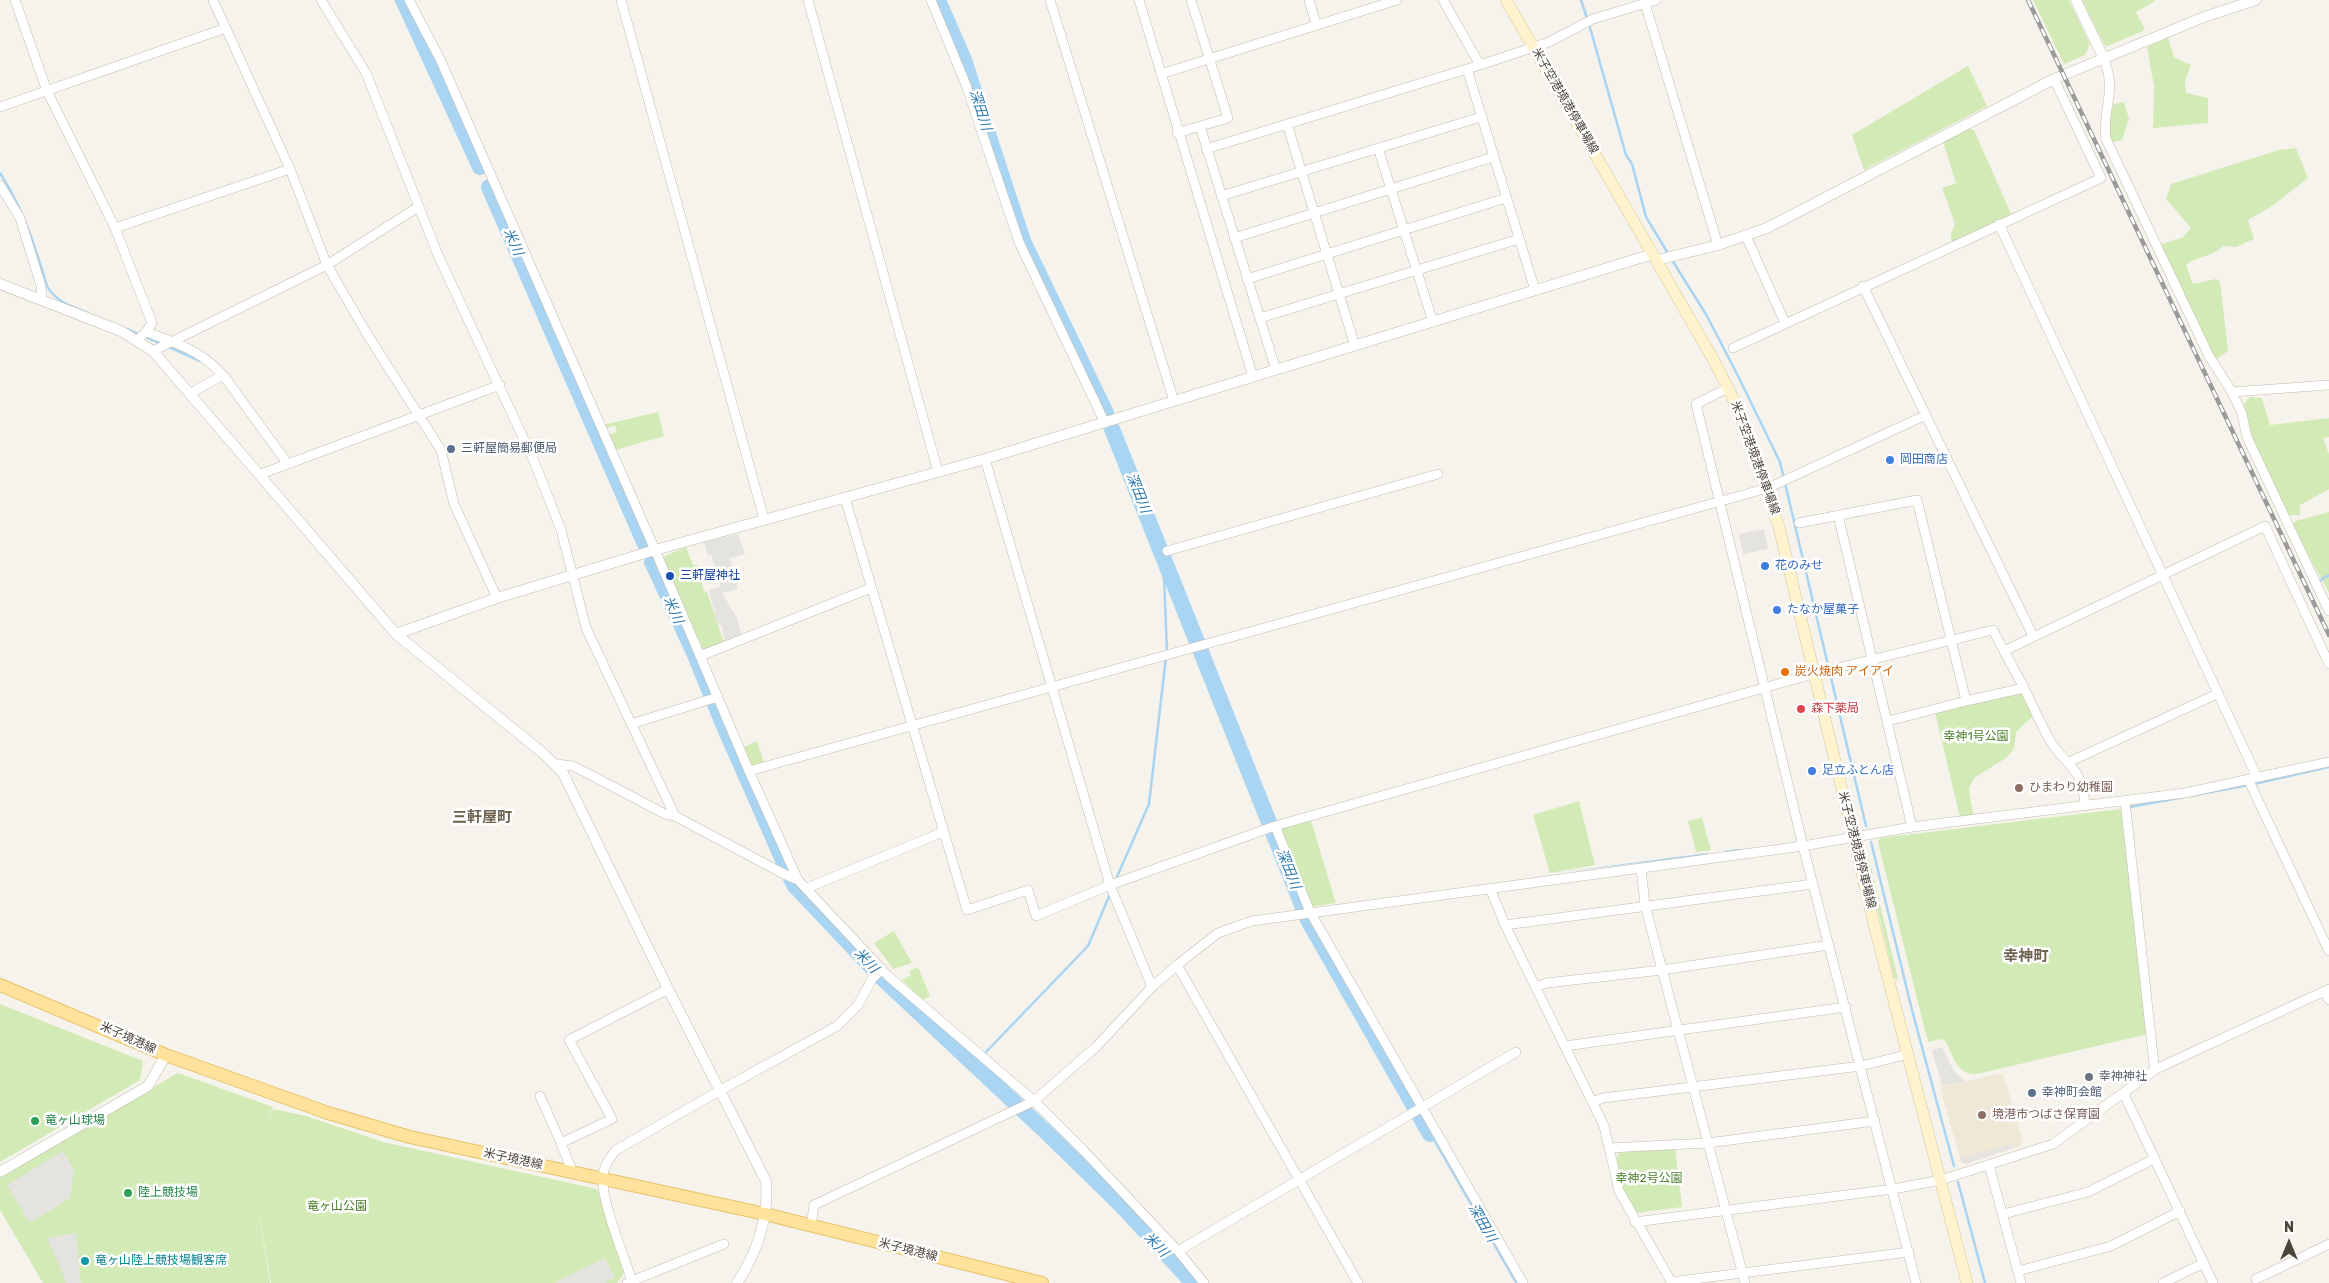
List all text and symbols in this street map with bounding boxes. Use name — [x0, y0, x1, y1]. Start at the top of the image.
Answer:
street label: 米子空港境港停車場線 — [1529, 45, 1601, 157]
water label: 深田川 — [966, 87, 994, 133]
water label: 米川 — [500, 226, 526, 258]
street label: 米子空港境港停車場線 — [1728, 399, 1782, 517]
place label: 三軒屋簡易郵便局 — [461, 442, 557, 456]
marker: 三軒屋簡易郵便局 — [445, 443, 457, 455]
place label: 岡田商店 — [1900, 453, 1948, 467]
marker: 岡田商店 — [1884, 454, 1896, 466]
water label: 深田川 — [1122, 470, 1154, 516]
place label: 花のみせ — [1775, 559, 1823, 573]
marker: 花のみせ — [1759, 560, 1771, 572]
place label: 三軒屋神社 — [680, 569, 740, 583]
marker: 三軒屋神社 — [664, 570, 676, 582]
water label: 米川 — [660, 594, 686, 626]
place label: たなか屋菓子 — [1787, 603, 1859, 617]
marker: たなか屋菓子 — [1771, 604, 1783, 616]
place label: 炭火焼肉 アイアイ — [1795, 665, 1894, 679]
marker: 炭火焼肉 アイアイ — [1779, 666, 1791, 678]
place label: 森下薬局 — [1811, 702, 1859, 716]
marker: 森下薬局 — [1795, 703, 1807, 715]
park label: 幸神1号公園 — [1943, 730, 2009, 744]
place label: 足立ふとん店 — [1822, 764, 1894, 778]
marker: 足立ふとん店 — [1806, 765, 1818, 777]
place label: ひまわり幼稚園 — [2029, 781, 2113, 795]
marker: ひまわり幼稚園 — [2013, 782, 2025, 794]
street label: 米子空港境港停車場線 — [1835, 790, 1879, 910]
district label: 三軒屋町 — [452, 809, 512, 827]
water label: 深田川 — [1272, 846, 1304, 892]
water label: 米川 — [850, 945, 882, 977]
district label: 幸神町 — [2004, 948, 2048, 966]
street label: 米子境港線 — [98, 1019, 158, 1057]
place label: 幸神神社 — [2099, 1070, 2147, 1084]
marker: 幸神神社 — [2083, 1071, 2095, 1083]
place label: 幸神町会館 — [2042, 1086, 2102, 1100]
marker: 幸神町会館 — [2026, 1087, 2038, 1099]
place label: 境港市つばさ保育園 — [1992, 1108, 2100, 1122]
marker: 境港市つばさ保育園 — [1976, 1109, 1988, 1121]
place label: 竜ヶ山球場 — [45, 1114, 105, 1128]
marker: 竜ヶ山球場 — [29, 1115, 41, 1127]
street label: 米子境港線 — [482, 1146, 544, 1172]
park label: 幸神2号公園 — [1615, 1172, 1683, 1186]
place label: 陸上競技場 — [138, 1186, 198, 1200]
marker: 陸上競技場 — [122, 1187, 134, 1199]
park label: 竜ヶ山公園 — [307, 1200, 367, 1214]
water label: 深田川 — [1464, 1201, 1500, 1245]
north arrow — [2264, 1218, 2314, 1268]
text: N — [2284, 1219, 2294, 1236]
water label: 米川 — [1140, 1229, 1172, 1261]
street label: 米子境港線 — [877, 1236, 939, 1264]
place label: 竜ヶ山陸上競技場観客席 — [95, 1254, 227, 1268]
marker: 竜ヶ山陸上競技場観客席 — [79, 1255, 91, 1267]

